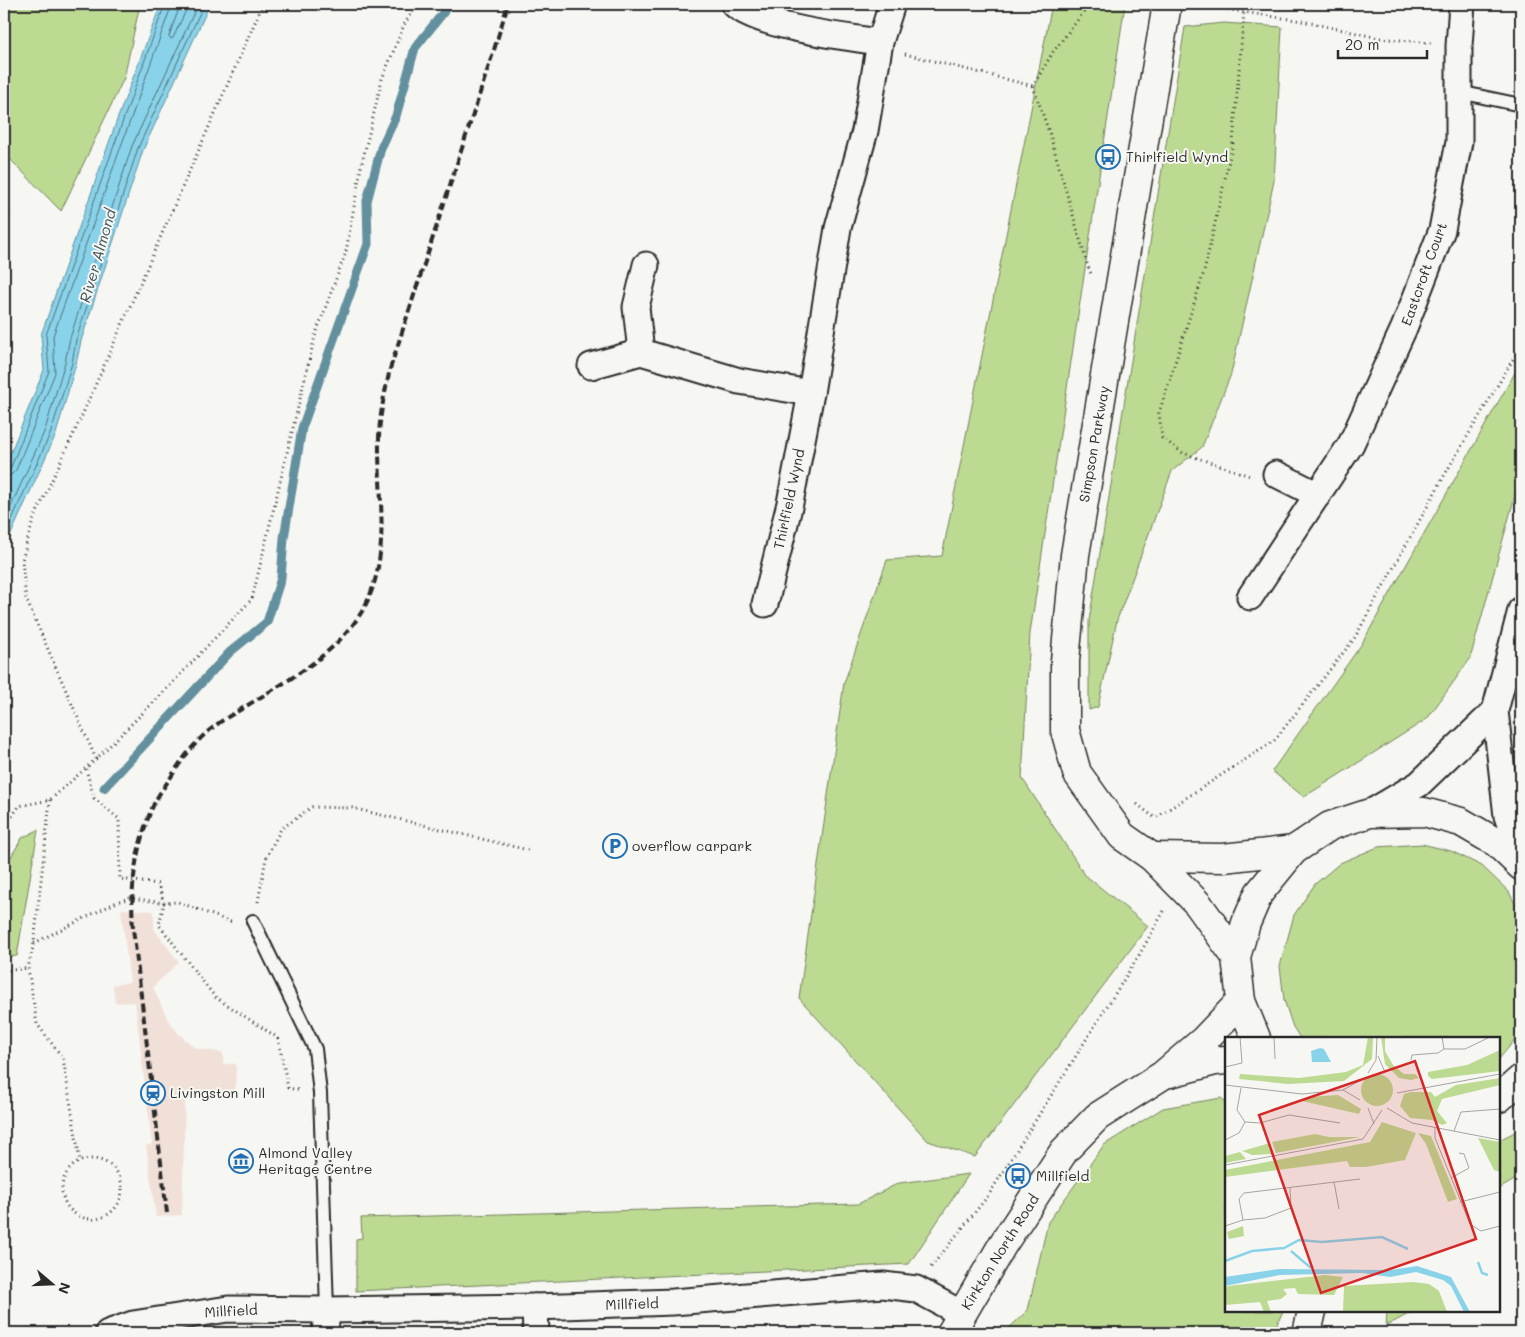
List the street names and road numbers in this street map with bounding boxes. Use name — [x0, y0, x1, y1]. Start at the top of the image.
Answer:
street label: Eastcroft Court — [1396, 220, 1451, 328]
street label: Simpson Parkway — [1074, 384, 1113, 504]
street label: Thirlfield Wynd — [769, 447, 808, 551]
street label: Kirkton North Road — [956, 1190, 1043, 1313]
street label: Millfield — [605, 1293, 659, 1314]
street label: Millfield — [204, 1300, 258, 1321]

